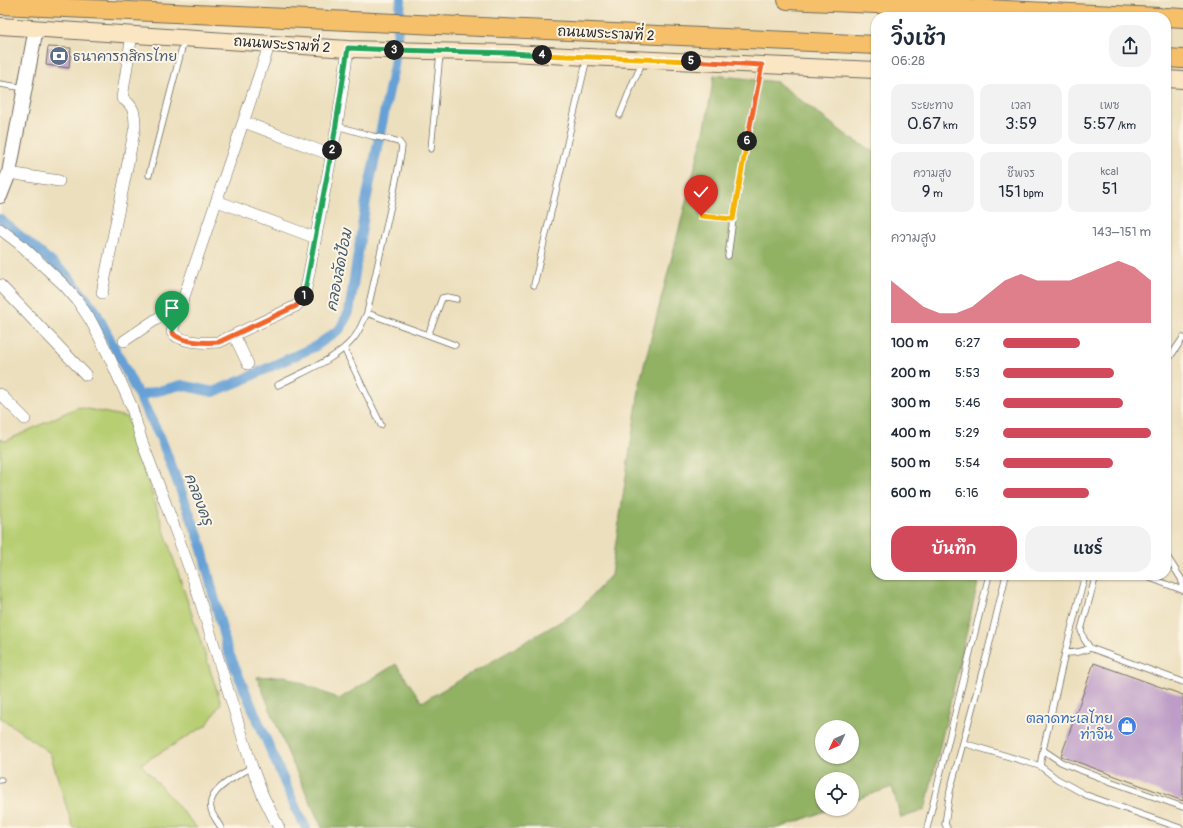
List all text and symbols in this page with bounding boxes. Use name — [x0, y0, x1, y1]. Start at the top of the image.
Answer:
street label: ถนนพระรามที่ 2 — [557, 17, 655, 45]
text: วิ่งเช้า — [891, 24, 946, 52]
button: share — [1109, 25, 1151, 67]
street label: ถนนพระรามที่ 2 — [233, 28, 332, 56]
pin: 3 — [384, 40, 404, 60]
text: 3 — [391, 43, 397, 56]
bank icon: ธนาคารกสิกรไทย — [48, 45, 70, 67]
pin: 4 — [532, 45, 552, 65]
place label: ธนาคารกสิกรไทย — [73, 47, 177, 65]
text: 4 — [539, 48, 545, 61]
pin: 5 — [681, 51, 701, 71]
text: 06:28 — [891, 53, 925, 69]
text: 5 — [688, 54, 694, 67]
text: ระยะทาง — [911, 99, 953, 112]
text: เวลา — [1011, 99, 1031, 112]
text: เพซ — [1100, 99, 1119, 112]
text: 0.67 — [907, 113, 941, 134]
text: 3:59 — [1005, 113, 1037, 134]
text: 5:57 — [1083, 113, 1115, 134]
text: km — [941, 119, 958, 132]
text: /km — [1115, 119, 1136, 132]
pin: 6 — [737, 131, 757, 151]
text: 6 — [744, 134, 750, 147]
pin: 2 — [322, 140, 342, 160]
text: 2 — [329, 143, 335, 156]
text: kcal — [1101, 165, 1119, 178]
text: ความสูง — [913, 167, 951, 180]
text: ชีพจร — [1007, 167, 1035, 180]
pin — [684, 175, 718, 216]
text: 51 — [1102, 178, 1118, 199]
icon: check — [690, 181, 712, 203]
text: 9 — [922, 181, 931, 202]
text: 151 — [998, 181, 1021, 202]
text: m — [931, 187, 943, 200]
text: bpm — [1021, 187, 1044, 200]
text: 143–151 m — [1092, 224, 1151, 240]
water label: คลองลัดป้อม — [321, 225, 357, 313]
text: ความสูง — [891, 230, 936, 246]
pin: 1 — [294, 286, 314, 306]
text: 1 — [302, 289, 306, 302]
pin — [155, 291, 189, 332]
icon: arrive — [161, 297, 183, 319]
text: 100 m — [891, 335, 928, 351]
text: 6:27 — [955, 335, 980, 351]
text: 200 m — [891, 365, 930, 381]
text: 5:53 — [955, 365, 980, 381]
text: 300 m — [891, 395, 930, 411]
text: 5:46 — [955, 395, 981, 411]
text: 400 m — [891, 425, 931, 441]
text: 5:29 — [955, 425, 979, 441]
text: 500 m — [891, 455, 930, 471]
text: 5:54 — [955, 455, 980, 471]
water label: คลองครุ — [179, 470, 218, 530]
text: 600 m — [891, 485, 931, 501]
text: 6:16 — [955, 485, 979, 501]
button: บันทึก — [891, 526, 1017, 572]
button: แชร์ — [1025, 526, 1151, 572]
place label: ตลาดทะเลไทย ท่าจีน — [1026, 709, 1114, 743]
shop icon: ตลาดทะเลไทย ท่าจีน — [1116, 715, 1138, 737]
north arrow — [815, 720, 859, 764]
map controls — [815, 720, 859, 816]
button: locate — [815, 772, 859, 816]

